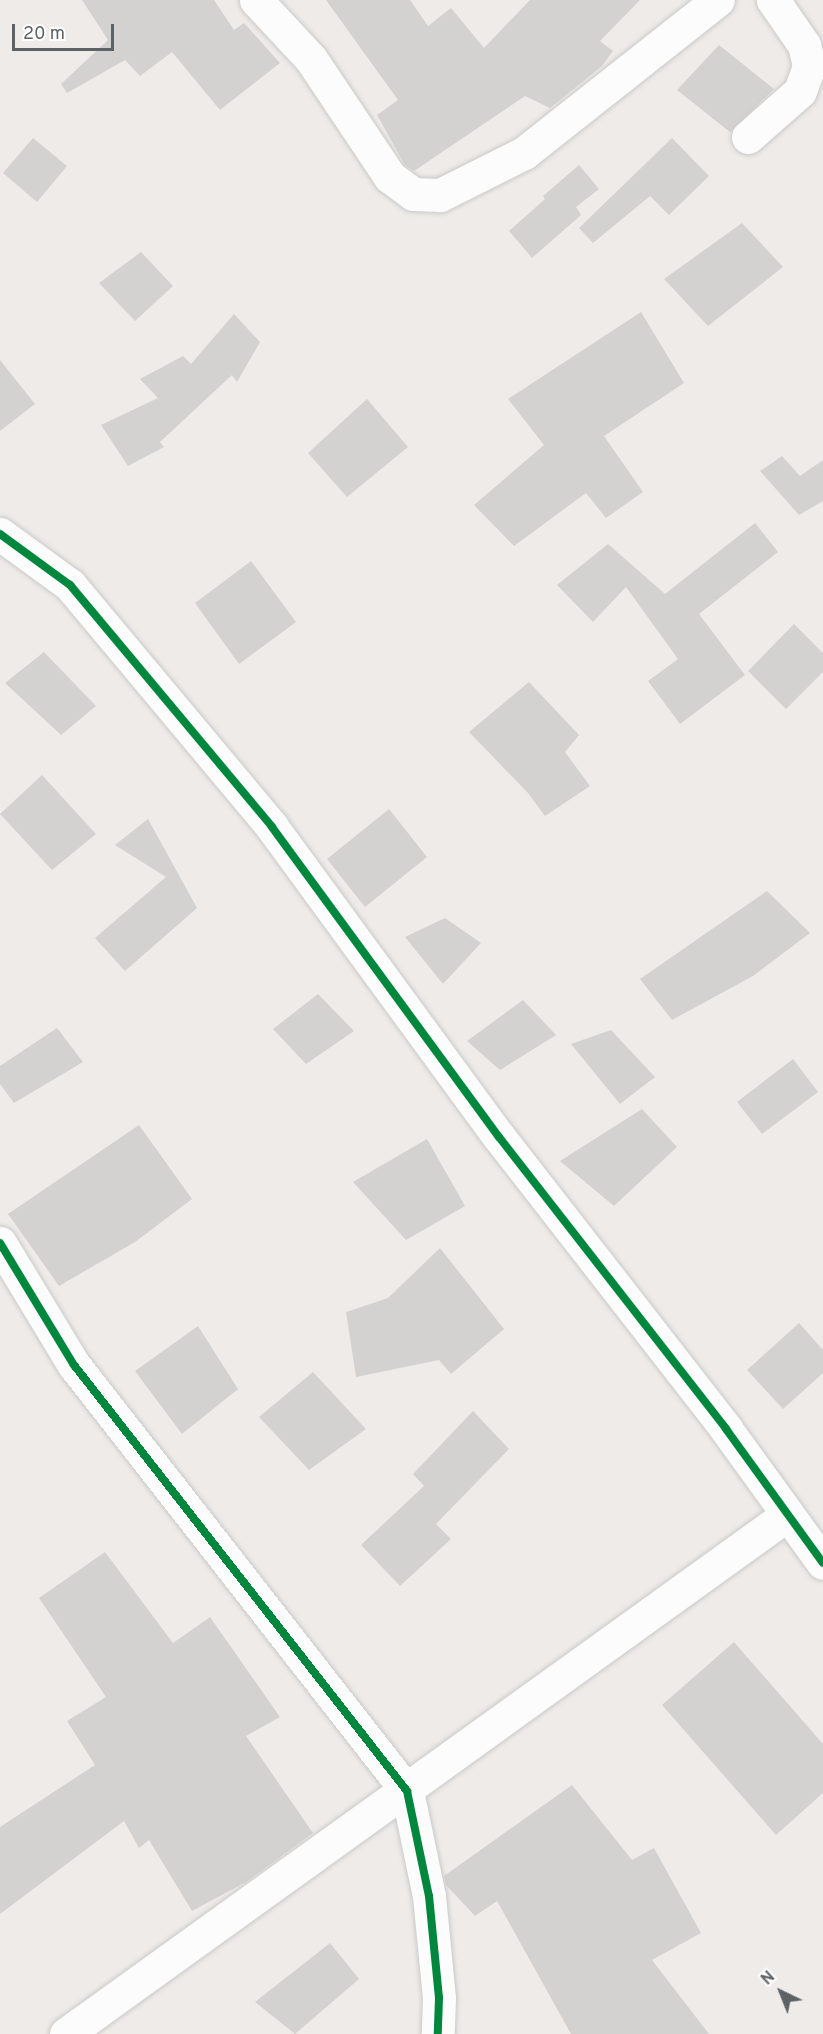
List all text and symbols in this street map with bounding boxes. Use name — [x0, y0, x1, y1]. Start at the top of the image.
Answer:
scale bar — [15, 12, 117, 50]
text: 20 m — [23, 23, 65, 46]
north arrow — [751, 1962, 811, 2022]
text: N — [758, 1968, 780, 1990]

